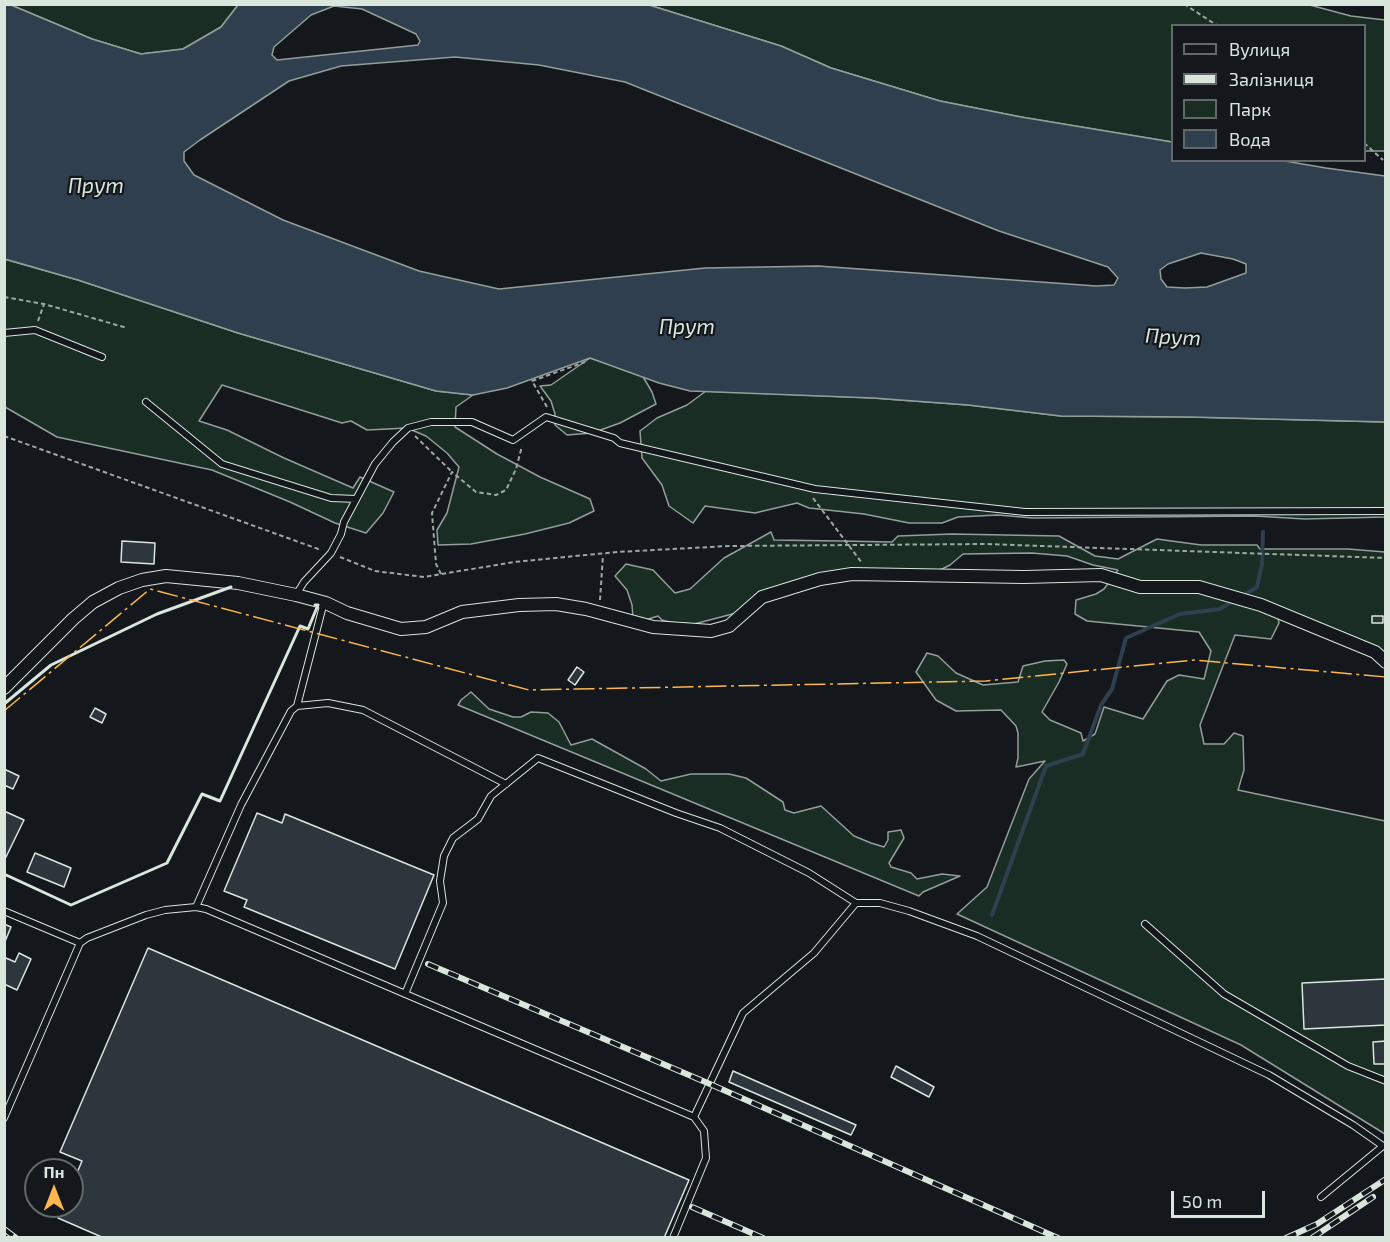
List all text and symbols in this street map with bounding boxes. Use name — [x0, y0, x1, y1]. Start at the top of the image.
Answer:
legend — [1171, 24, 1366, 162]
text: Вулиця — [1229, 38, 1290, 60]
text: Залізниця — [1229, 68, 1314, 90]
text: Парк — [1229, 98, 1271, 120]
text: Вода — [1229, 128, 1271, 150]
water label: Прут — [68, 173, 124, 199]
water label: Прут — [659, 314, 715, 340]
water label: Прут — [1144, 323, 1202, 351]
north arrow — [24, 1158, 84, 1218]
text: Пн — [44, 1162, 64, 1181]
scale bar — [1174, 1179, 1268, 1217]
text: 50 m — [1182, 1190, 1222, 1212]

